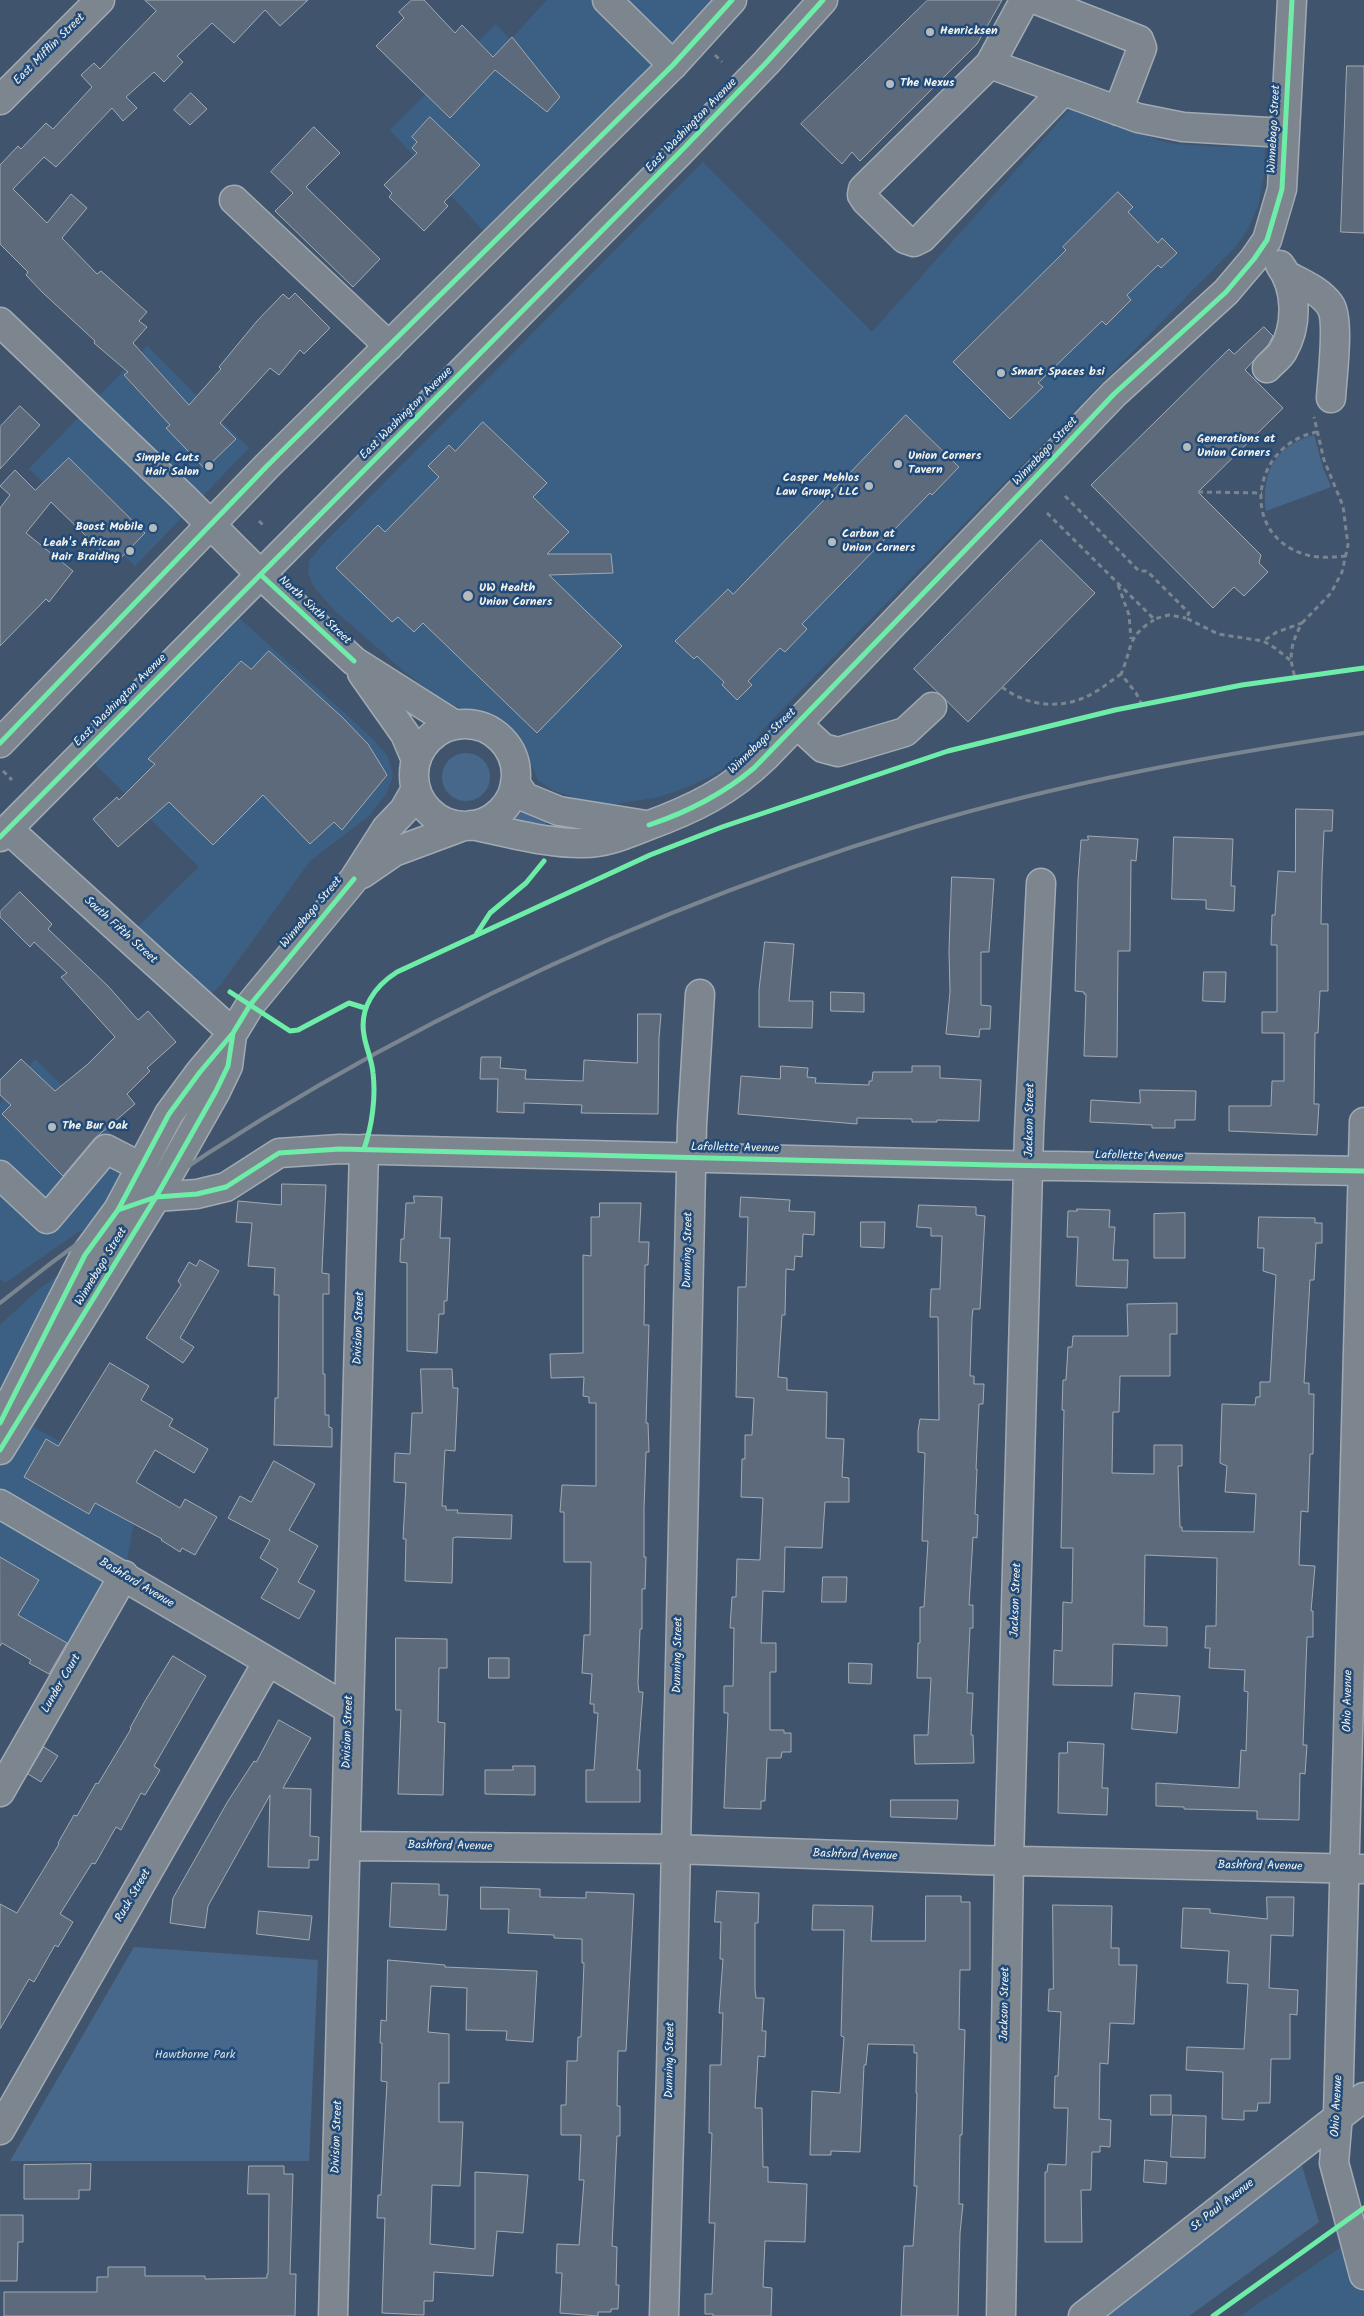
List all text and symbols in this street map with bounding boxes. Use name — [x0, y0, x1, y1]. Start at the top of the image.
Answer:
street label: East Mifflin Street — [11, 11, 89, 89]
place label: Henricksen — [940, 25, 998, 39]
marker: Henricksen — [924, 26, 936, 38]
street label: East Washington Avenue — [643, 76, 741, 176]
place label: The Nexus — [900, 77, 954, 91]
marker: The Nexus — [884, 78, 896, 90]
street label: Winnebago Street — [1265, 84, 1285, 174]
street label: East Washington Avenue — [358, 365, 456, 463]
place label: Smart Spaces bsi — [1011, 366, 1105, 380]
marker: Smart Spaces bsi — [995, 367, 1007, 379]
street label: Winnebago Street — [1010, 415, 1082, 489]
place label: Generations at Union Corners — [1197, 433, 1275, 461]
marker: Generations at Union Corners — [1181, 441, 1193, 453]
place label: Union Corners Tavern — [908, 450, 981, 478]
place label: Simple Cuts Hair Salon — [135, 452, 199, 480]
marker: Union Corners Tavern — [892, 458, 904, 470]
marker: Simple Cuts Hair Salon — [203, 460, 215, 472]
place label: Casper Mehlos Law Group, LLC — [776, 472, 859, 500]
marker: Casper Mehlos Law Group, LLC — [863, 480, 875, 492]
place label: Boost Mobile — [75, 521, 143, 535]
marker: Boost Mobile — [147, 522, 159, 534]
place label: Carbon at Union Corners — [842, 528, 915, 556]
marker: Carbon at Union Corners — [826, 536, 838, 548]
place label: Leah's African Hair Braiding — [43, 537, 120, 565]
marker: Leah's African Hair Braiding — [124, 545, 136, 557]
street label: North Sixth Street — [275, 574, 353, 648]
place label: UW Health Union Corners — [479, 582, 552, 610]
marker: UW Health Union Corners — [461, 589, 475, 603]
street label: East Washington Avenue — [72, 652, 170, 750]
street label: Winnebago Street — [726, 706, 800, 778]
street label: Winnebago Street — [278, 874, 346, 952]
street label: South Fifth Street — [80, 894, 160, 968]
street label: Jackson Street — [1023, 1083, 1039, 1157]
place label: The Bur Oak — [62, 1120, 128, 1134]
marker: The Bur Oak — [46, 1121, 58, 1133]
street label: Lafollette Avenue — [691, 1141, 779, 1157]
street label: Lafollette Avenue — [1095, 1149, 1183, 1165]
street label: Dunning Street — [681, 1212, 697, 1288]
street label: Winnebago Street — [73, 1225, 131, 1309]
street label: Division Street — [352, 1291, 368, 1365]
street label: Bashford Avenue — [96, 1556, 176, 1612]
street label: Jackson Street — [1009, 1563, 1025, 1637]
street label: Dunning Street — [671, 1617, 687, 1693]
street label: Lunder Court — [39, 1652, 85, 1716]
street label: Ohio Avenue — [1341, 1670, 1357, 1732]
street label: Division Street — [341, 1695, 357, 1769]
street label: Bashford Avenue — [407, 1839, 493, 1855]
street label: Bashford Avenue — [812, 1847, 898, 1865]
street label: Bashford Avenue — [1217, 1859, 1303, 1875]
street label: Rusk Street — [113, 1867, 155, 1925]
street label: Jackson Street — [998, 1967, 1014, 2041]
street label: Dunning Street — [663, 2022, 679, 2098]
park label: Hawthorne Park — [155, 2049, 235, 2063]
street label: Ohio Avenue — [1329, 2075, 1347, 2137]
street label: Division Street — [330, 2100, 346, 2174]
street label: St Paul Avenue — [1188, 2177, 1258, 2235]

